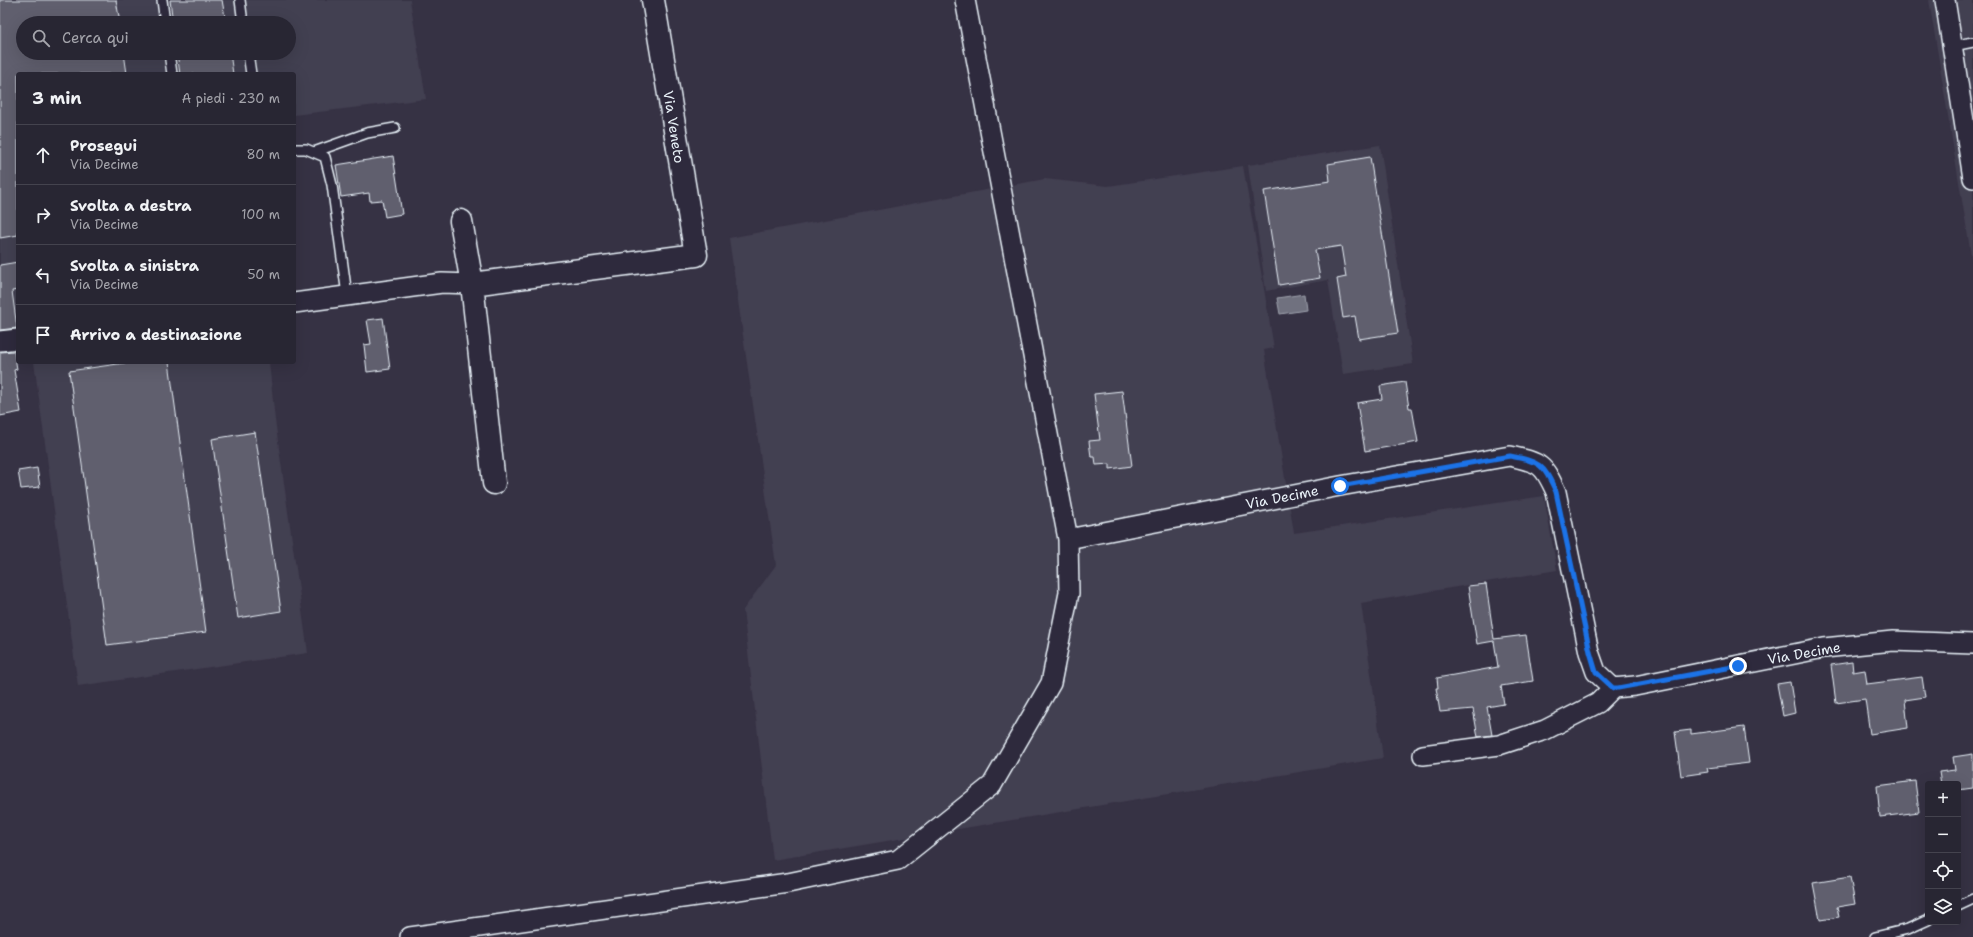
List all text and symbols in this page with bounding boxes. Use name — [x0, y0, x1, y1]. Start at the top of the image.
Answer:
search box — [16, 16, 296, 60]
icon: search — [30, 27, 52, 49]
text: Cerca qui — [62, 28, 129, 48]
text: 3 min — [32, 87, 82, 109]
street label: Via Veneto — [659, 89, 689, 165]
text: A piedi · 230 m — [182, 90, 280, 107]
text: Prosegui — [70, 136, 137, 156]
icon: ahead — [32, 144, 54, 166]
text: 80 m — [246, 146, 280, 163]
text: Via Decime — [70, 156, 139, 173]
text: Svolta a destra — [70, 196, 192, 216]
icon: right — [32, 204, 54, 226]
text: 100 m — [241, 206, 280, 223]
text: Via Decime — [70, 216, 139, 233]
text: Svolta a sinistra — [70, 256, 199, 276]
icon: left — [32, 264, 54, 286]
text: 50 m — [247, 266, 280, 283]
text: Via Decime — [70, 276, 139, 293]
icon: arrive — [32, 324, 54, 346]
text: Arrivo a destinazione — [70, 325, 242, 345]
route start — [1331, 477, 1349, 495]
street label: Via Decime — [1244, 481, 1320, 513]
street label: Via Decime — [1766, 638, 1842, 668]
route end — [1729, 657, 1747, 675]
map controls — [1925, 781, 1961, 925]
button: + — [1925, 781, 1961, 817]
button: − — [1925, 817, 1961, 853]
button: locate — [1925, 853, 1961, 889]
button: layers — [1925, 889, 1961, 925]

